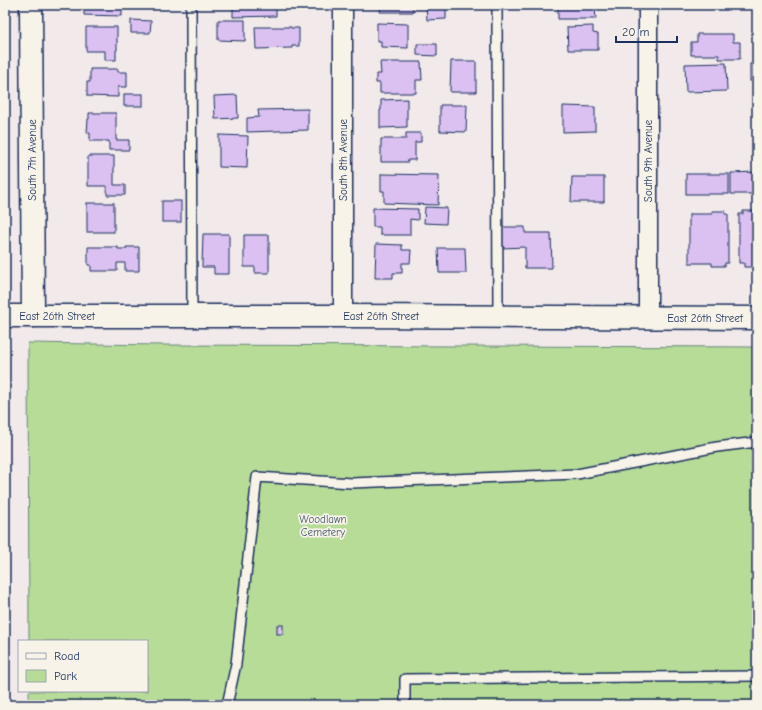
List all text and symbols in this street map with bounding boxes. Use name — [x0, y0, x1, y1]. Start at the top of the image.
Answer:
scale bar — [616, 18, 677, 44]
text: 20 m — [622, 25, 650, 39]
street label: South 8th Avenue — [337, 118, 350, 201]
street label: South 7th Avenue — [26, 119, 39, 201]
street label: South 9th Avenue — [642, 119, 655, 202]
street label: East 26th Street — [19, 310, 96, 323]
street label: East 26th Street — [343, 310, 420, 323]
street label: East 26th Street — [667, 312, 744, 325]
park label: Woodlawn Cemetery — [299, 513, 347, 539]
legend — [18, 640, 148, 692]
text: Road — [54, 649, 80, 663]
text: Park — [54, 669, 77, 683]

